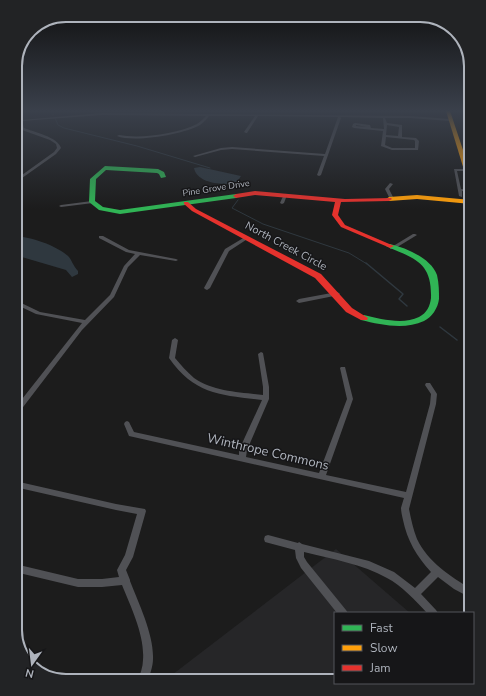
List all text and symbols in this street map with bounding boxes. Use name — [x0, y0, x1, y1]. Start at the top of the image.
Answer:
street label: Pine Grove Drive — [182, 177, 251, 199]
street label: North Creek Circle — [242, 218, 330, 274]
street label: Winthrope Commons — [205, 429, 331, 475]
legend — [334, 612, 474, 684]
text: Fast — [370, 620, 393, 636]
text: Slow — [370, 640, 398, 656]
north arrow — [12, 644, 52, 684]
text: Jam — [369, 660, 391, 676]
text: N — [24, 665, 36, 681]

